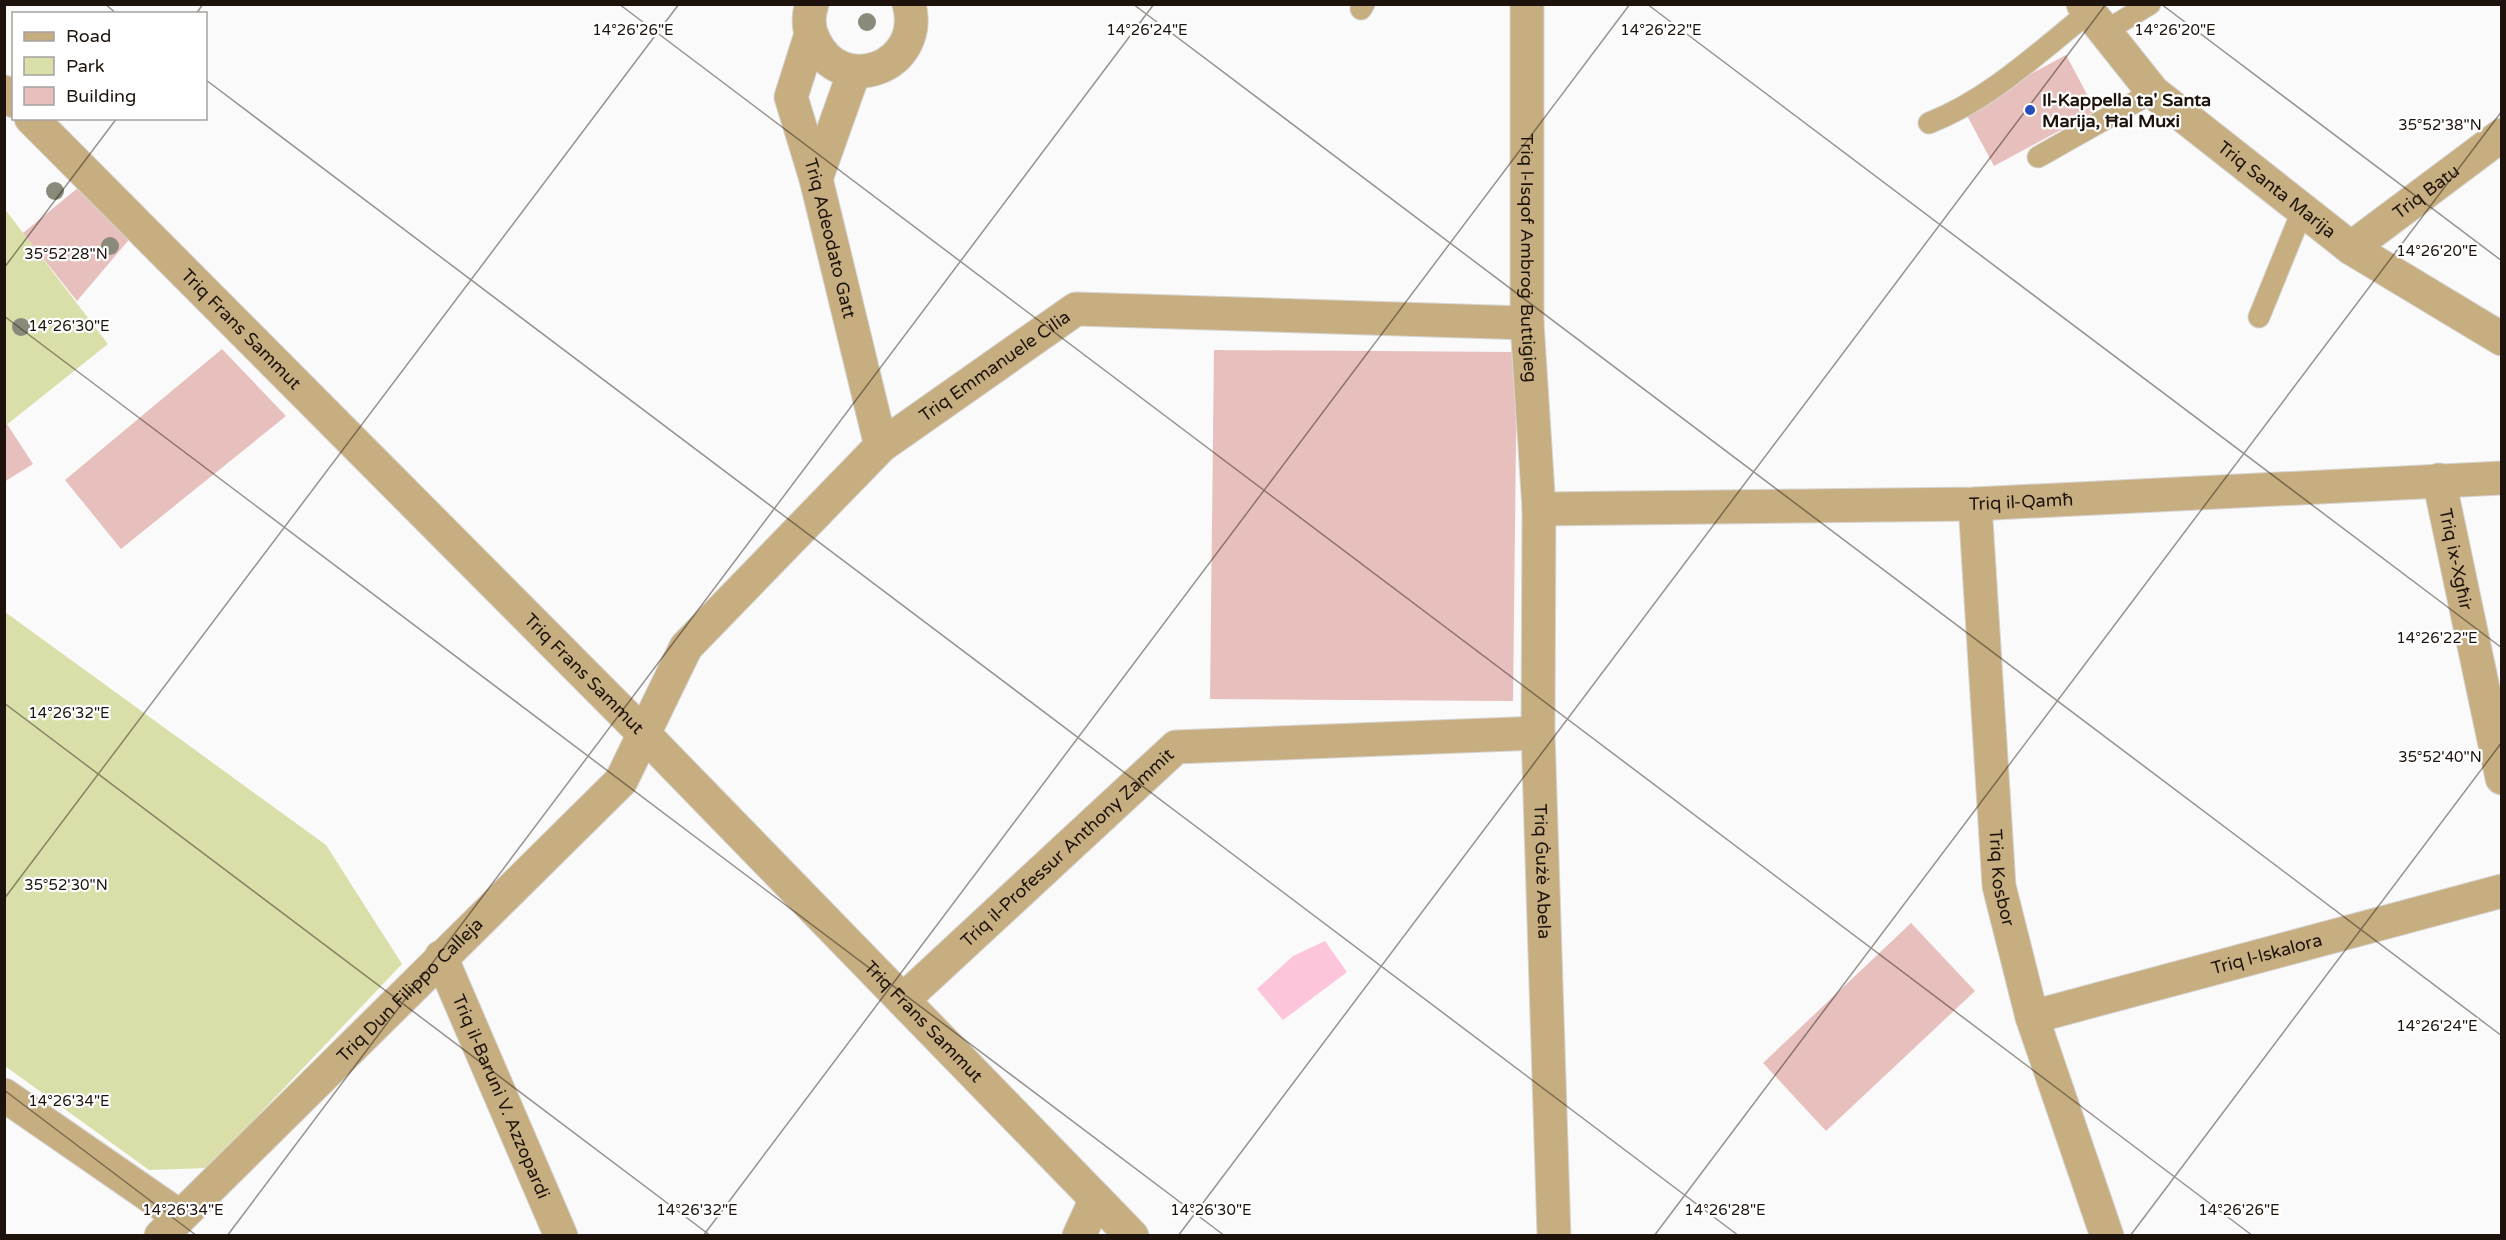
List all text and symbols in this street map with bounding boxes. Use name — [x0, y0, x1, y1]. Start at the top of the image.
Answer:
legend — [12, 12, 207, 120]
text: 14°26'26"E — [592, 21, 674, 39]
text: 14°26'24"E — [1106, 21, 1188, 39]
text: 14°26'22"E — [1620, 21, 1702, 39]
text: 14°26'20"E — [2134, 21, 2216, 39]
text: Road — [66, 25, 111, 47]
text: Park — [66, 55, 105, 77]
text: Building — [66, 85, 136, 107]
place label: Il-Kappella ta' Santa Marija, Ħal Muxi — [2042, 89, 2211, 132]
marker: Il-Kappella ta' Santa Marija, Ħal Muxi — [2023, 103, 2037, 117]
text: 35°52'38"N — [2398, 116, 2482, 134]
street label: Triq l-Isqof Ambroġ Buttigieg — [1516, 133, 1542, 383]
street label: Triq Santa Marija — [2213, 136, 2340, 243]
street label: Triq Adeodato Gatt — [799, 156, 861, 321]
street label: Triq Batu — [2389, 160, 2464, 224]
text: 14°26'20"E — [2396, 242, 2478, 260]
text: 35°52'28"N — [24, 245, 108, 263]
street label: Triq Frans Sammut — [177, 264, 306, 394]
street label: Triq Emmanuele Cilia — [915, 306, 1074, 427]
text: 14°26'30"E — [28, 317, 110, 335]
street label: Triq il-Qamħ — [1968, 488, 2074, 515]
street label: Triq ix-Xgħir — [2434, 507, 2477, 612]
street label: Triq Frans Sammut — [519, 609, 649, 739]
text: 14°26'22"E — [2396, 629, 2478, 647]
text: 14°26'32"E — [28, 704, 110, 722]
street label: Triq il-Professur Anthony Zammit — [956, 744, 1178, 952]
text: 35°52'40"N — [2398, 748, 2482, 766]
street label: Triq Ġużè Abela — [1529, 804, 1556, 940]
street label: Triq Kosbor — [1984, 829, 2020, 929]
text: 35°52'30"N — [24, 876, 108, 894]
street label: Triq Dun Filippo Calleja — [332, 913, 487, 1067]
street label: Triq l-Iskalora — [2209, 929, 2325, 979]
street label: Triq Frans Sammut — [859, 956, 988, 1087]
street label: Triq il-Baruni V. Azzopardi — [447, 991, 555, 1202]
text: 14°26'24"E — [2396, 1017, 2478, 1035]
text: 14°26'34"E — [28, 1092, 110, 1110]
text: 14°26'34"E — [142, 1201, 224, 1219]
text: 14°26'32"E — [656, 1201, 738, 1219]
text: 14°26'30"E — [1170, 1201, 1252, 1219]
text: 14°26'28"E — [1684, 1201, 1766, 1219]
text: 14°26'26"E — [2198, 1201, 2280, 1219]

